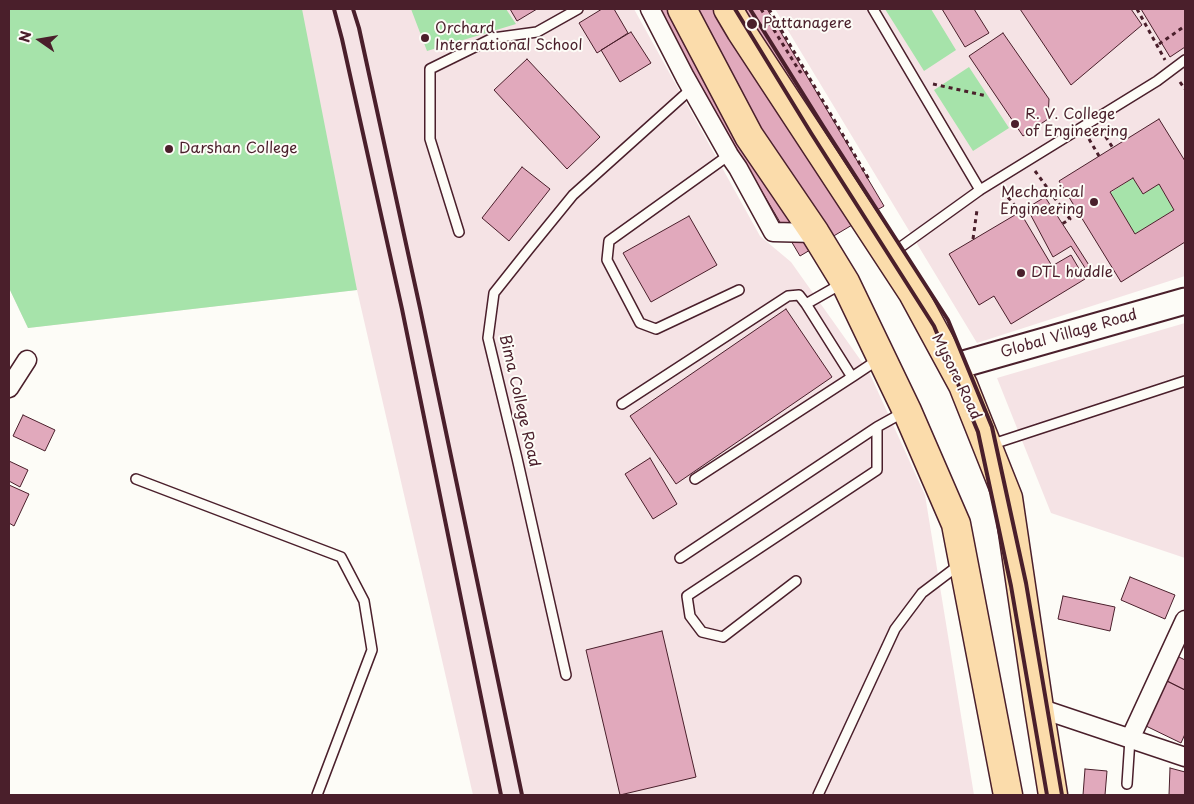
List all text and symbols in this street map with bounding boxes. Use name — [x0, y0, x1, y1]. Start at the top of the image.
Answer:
north arrow — [15, 15, 65, 65]
place label: Pattanagere — [763, 15, 852, 33]
marker: Pattanagere — [745, 17, 759, 31]
place label: Orchard International School — [435, 20, 582, 55]
text: N — [13, 29, 36, 44]
marker: Orchard International School — [419, 32, 431, 44]
place label: R. V. College of Engineering — [1025, 106, 1128, 141]
marker: R. V. College of Engineering — [1009, 118, 1021, 130]
place label: Darshan College — [179, 140, 298, 158]
marker: Darshan College — [163, 143, 175, 155]
place label: Mechanical Engineering — [1000, 184, 1084, 219]
marker: Mechanical Engineering — [1088, 196, 1100, 208]
place label: DTL huddle — [1031, 264, 1113, 282]
marker: DTL huddle — [1015, 267, 1027, 279]
street label: Global Village Road — [999, 306, 1139, 362]
street label: Mysore Road — [927, 331, 985, 423]
street label: Bima College Road — [495, 333, 543, 469]

